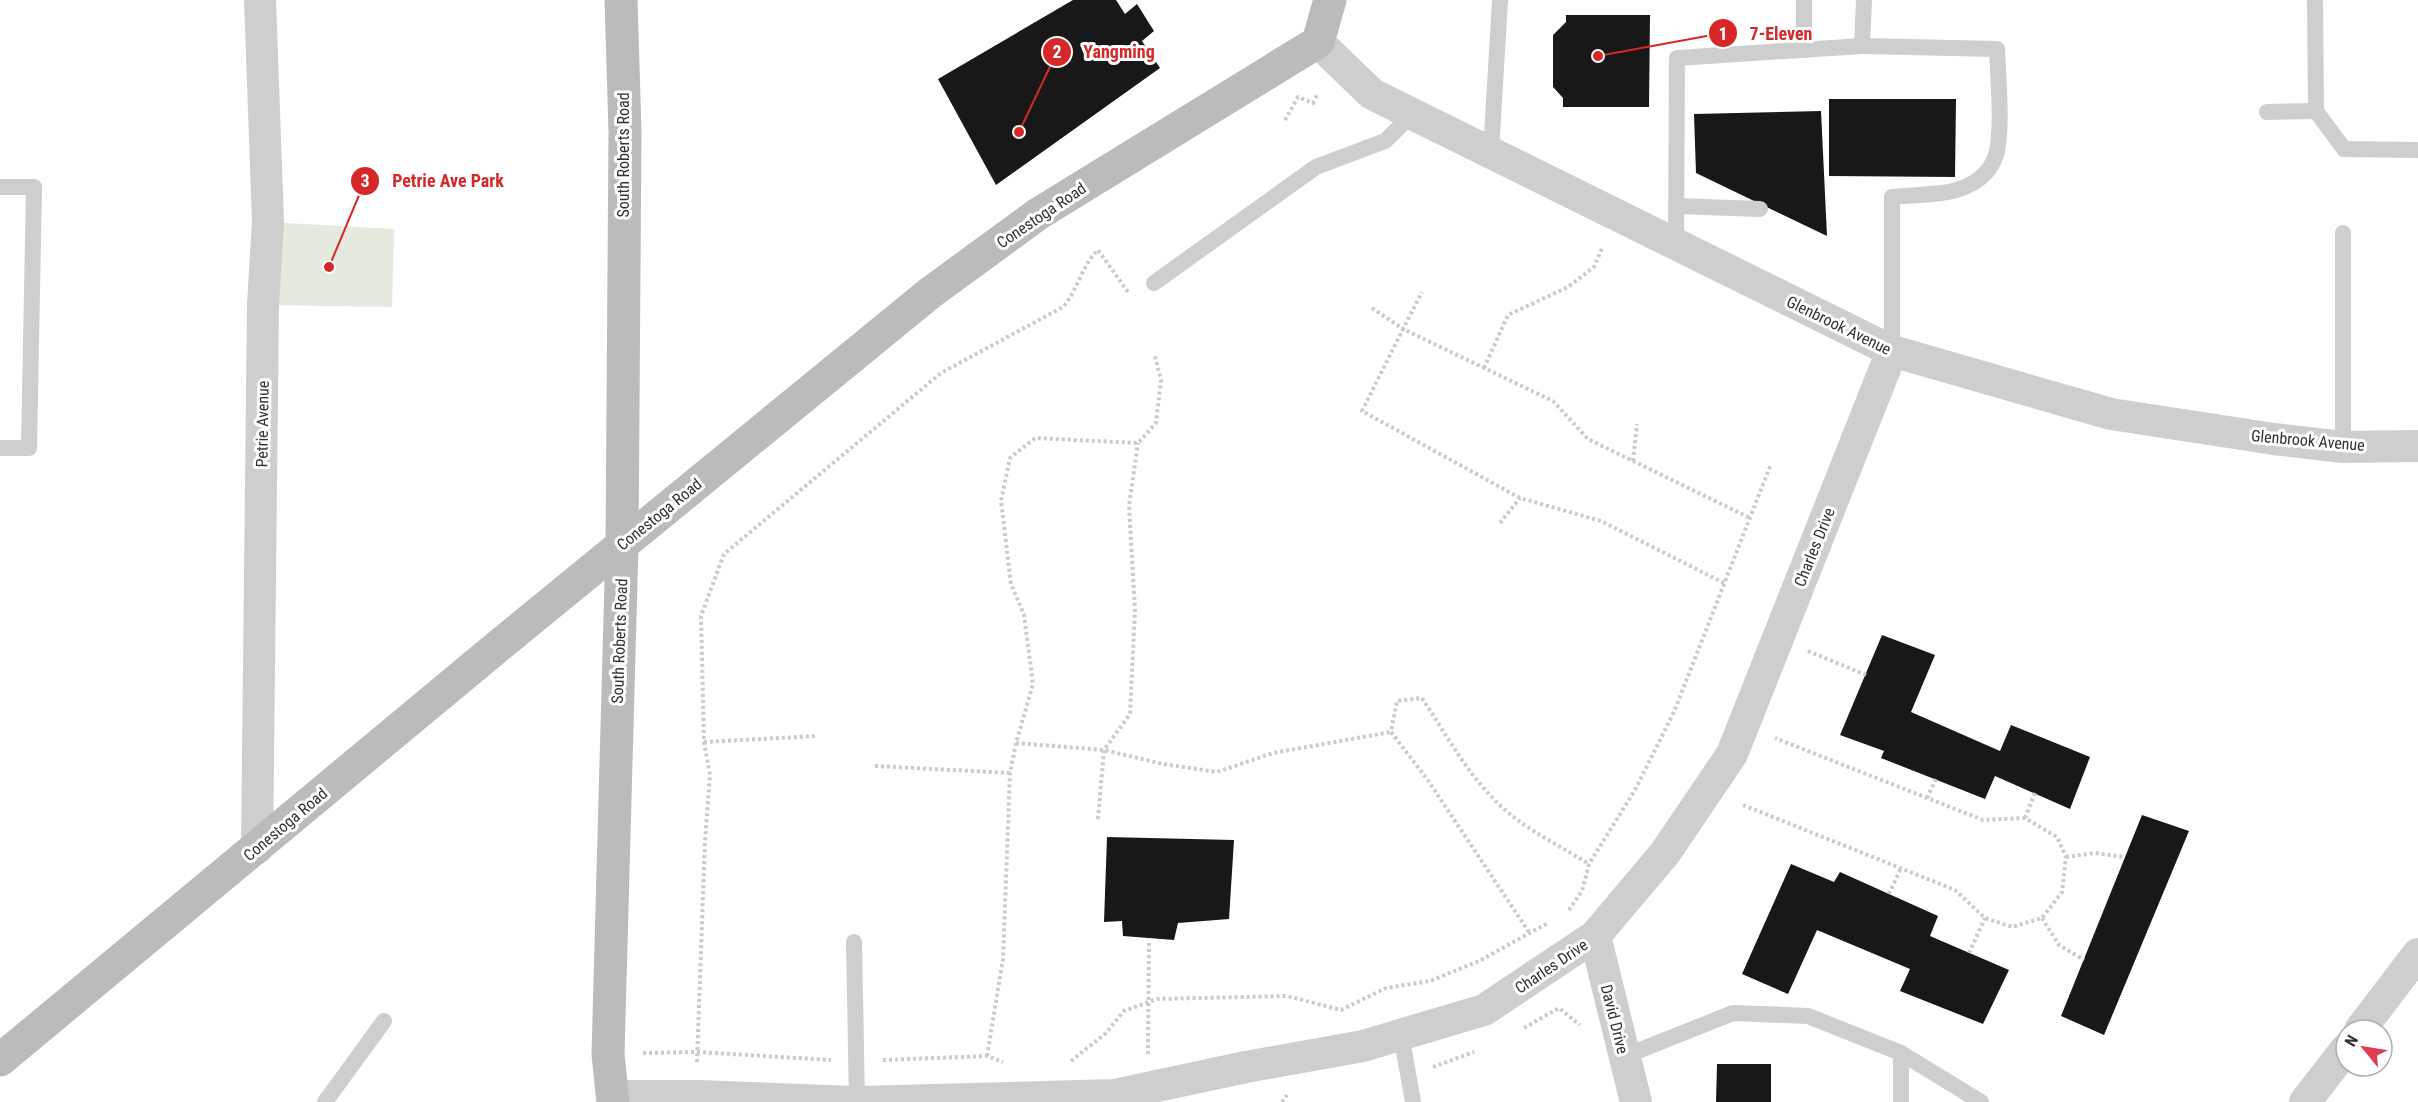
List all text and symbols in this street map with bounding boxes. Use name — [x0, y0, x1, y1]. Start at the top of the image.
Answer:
callout: 7-Eleven — [1708, 15, 1825, 51]
text: 1 — [1718, 23, 1728, 44]
text: 7-Eleven — [1750, 23, 1812, 44]
callout: Yangming — [1042, 34, 1167, 70]
text: 2 — [1052, 41, 1062, 62]
text: Yangming — [1083, 41, 1155, 62]
street label: South Roberts Road — [614, 92, 633, 218]
callout: Petrie Ave Park — [350, 163, 516, 199]
text: 3 — [360, 170, 370, 191]
text: Petrie Ave Park — [392, 170, 504, 191]
street label: Conestoga Road — [993, 179, 1090, 252]
street label: Glenbrook Avenue — [1783, 292, 1894, 359]
street label: Petrie Avenue — [252, 380, 273, 468]
street label: Glenbrook Avenue — [2250, 426, 2366, 455]
street label: Conestoga Road — [613, 474, 706, 554]
street label: Charles Drive — [1790, 505, 1839, 589]
street label: South Roberts Road — [608, 578, 631, 704]
street label: Conestoga Road — [240, 784, 331, 865]
street label: Charles Drive — [1511, 935, 1591, 998]
street label: David Drive — [1597, 983, 1632, 1056]
north arrow — [2334, 1018, 2394, 1078]
text: N — [2341, 1032, 2362, 1050]

